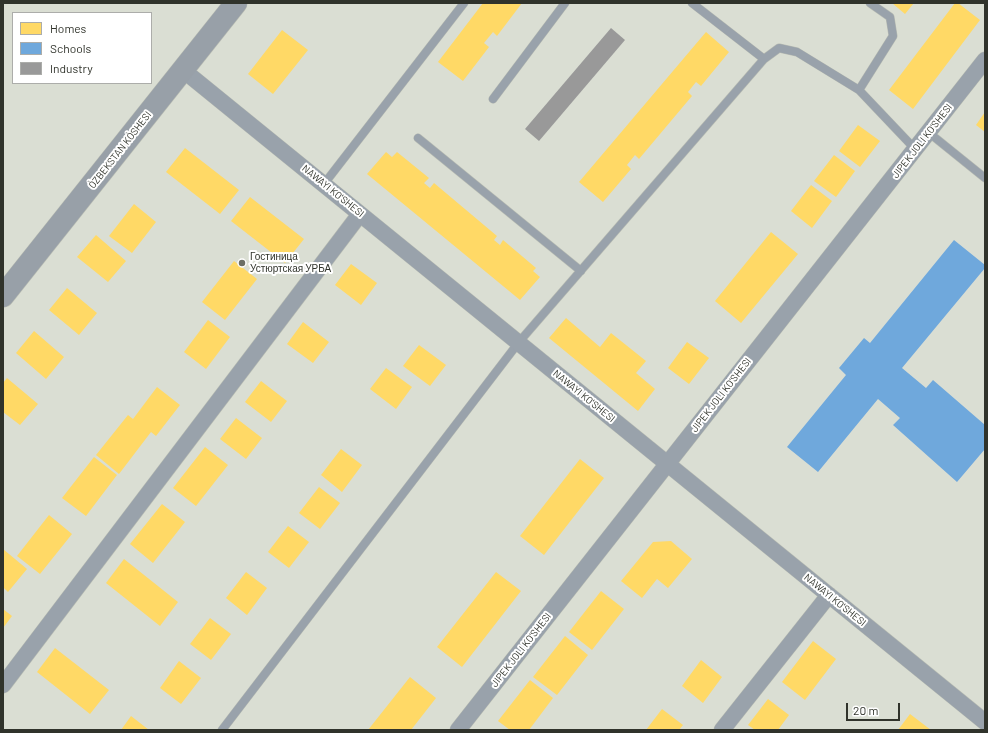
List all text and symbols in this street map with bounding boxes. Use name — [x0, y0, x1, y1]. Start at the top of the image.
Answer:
legend — [12, 12, 152, 84]
text: Homes — [50, 21, 86, 35]
text: Schools — [50, 41, 91, 55]
text: Industry — [50, 61, 93, 75]
street label: JIPEK JOLI KO'SHESI — [889, 101, 955, 181]
street label: ÓZBEKSTAN KÓSHESI — [86, 109, 154, 191]
street label: NAWAYI KO'SHESI — [300, 162, 366, 220]
place label: Гостиница Устюртская УРБА — [250, 251, 331, 274]
marker: Гостиница Устюртская УРБА — [237, 258, 247, 268]
street label: JIPEK JOLI KO'SHESI — [688, 355, 754, 435]
street label: NAWAYI KO'SHESI — [551, 367, 617, 425]
street label: NAWAYI KO'SHESI — [802, 571, 868, 629]
street label: JIPEK JOLI KO'SHESI — [488, 610, 554, 690]
scale bar — [848, 695, 902, 721]
text: 20 m — [853, 703, 879, 717]

